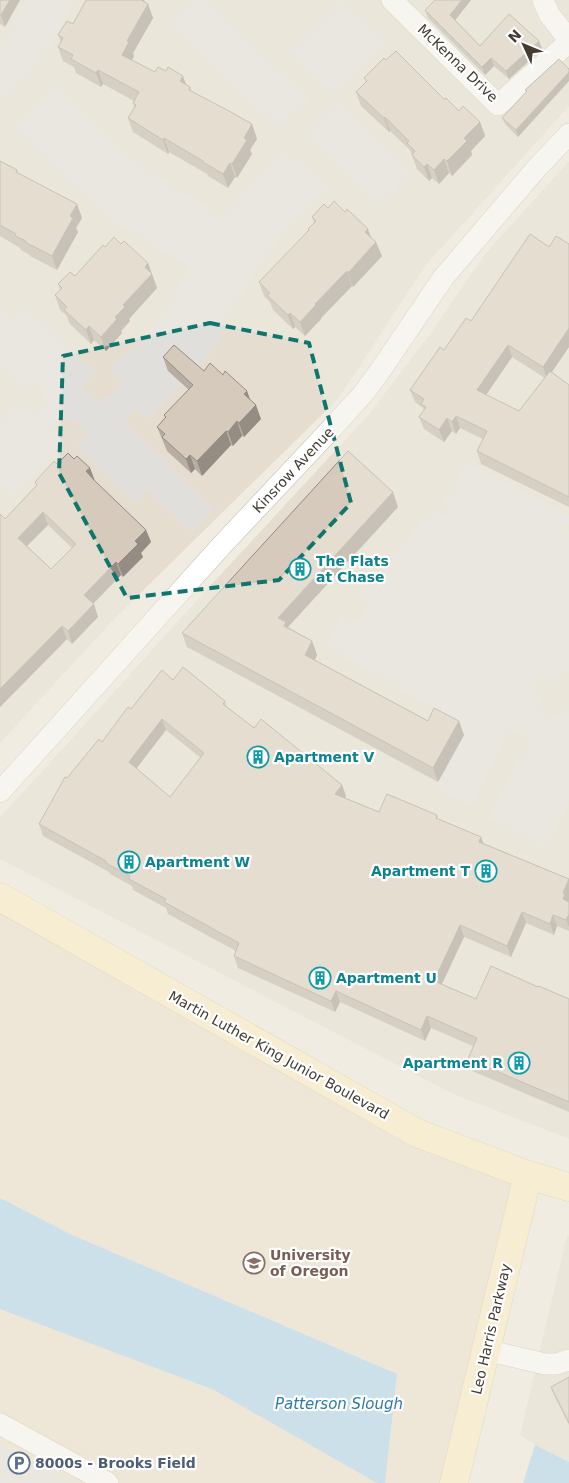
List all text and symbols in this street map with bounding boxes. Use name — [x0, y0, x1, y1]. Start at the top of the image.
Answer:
north arrow — [499, 20, 549, 70]
street label: McKenna Drive — [415, 21, 501, 105]
text: N — [505, 26, 524, 46]
street label: Kinsrow Avenue — [249, 424, 337, 516]
place label: The Flats at Chase — [316, 553, 389, 585]
building icon: The Flats at Chase — [288, 557, 312, 581]
building icon: Apartment V — [246, 745, 270, 769]
place label: Apartment V — [274, 749, 375, 765]
building icon: Apartment W — [117, 850, 141, 874]
place label: Apartment W — [145, 854, 250, 870]
building icon: Apartment T — [474, 859, 498, 883]
place label: Apartment T — [371, 863, 470, 879]
building icon: Apartment U — [308, 966, 332, 990]
place label: Apartment U — [336, 970, 437, 986]
street label: Martin Luther King Junior Boulevard — [166, 988, 392, 1122]
building icon: Apartment R — [507, 1051, 531, 1075]
place label: Apartment R — [403, 1055, 503, 1071]
place label: University of Oregon — [270, 1247, 351, 1279]
school or university icon: University of Oregon — [242, 1251, 266, 1275]
street label: Leo Harris Parkway — [468, 1262, 514, 1396]
water label: Patterson Slough — [275, 1395, 403, 1413]
parking icon: 8000s - Brooks Field — [7, 1451, 31, 1475]
place label: 8000s - Brooks Field — [35, 1455, 196, 1471]

